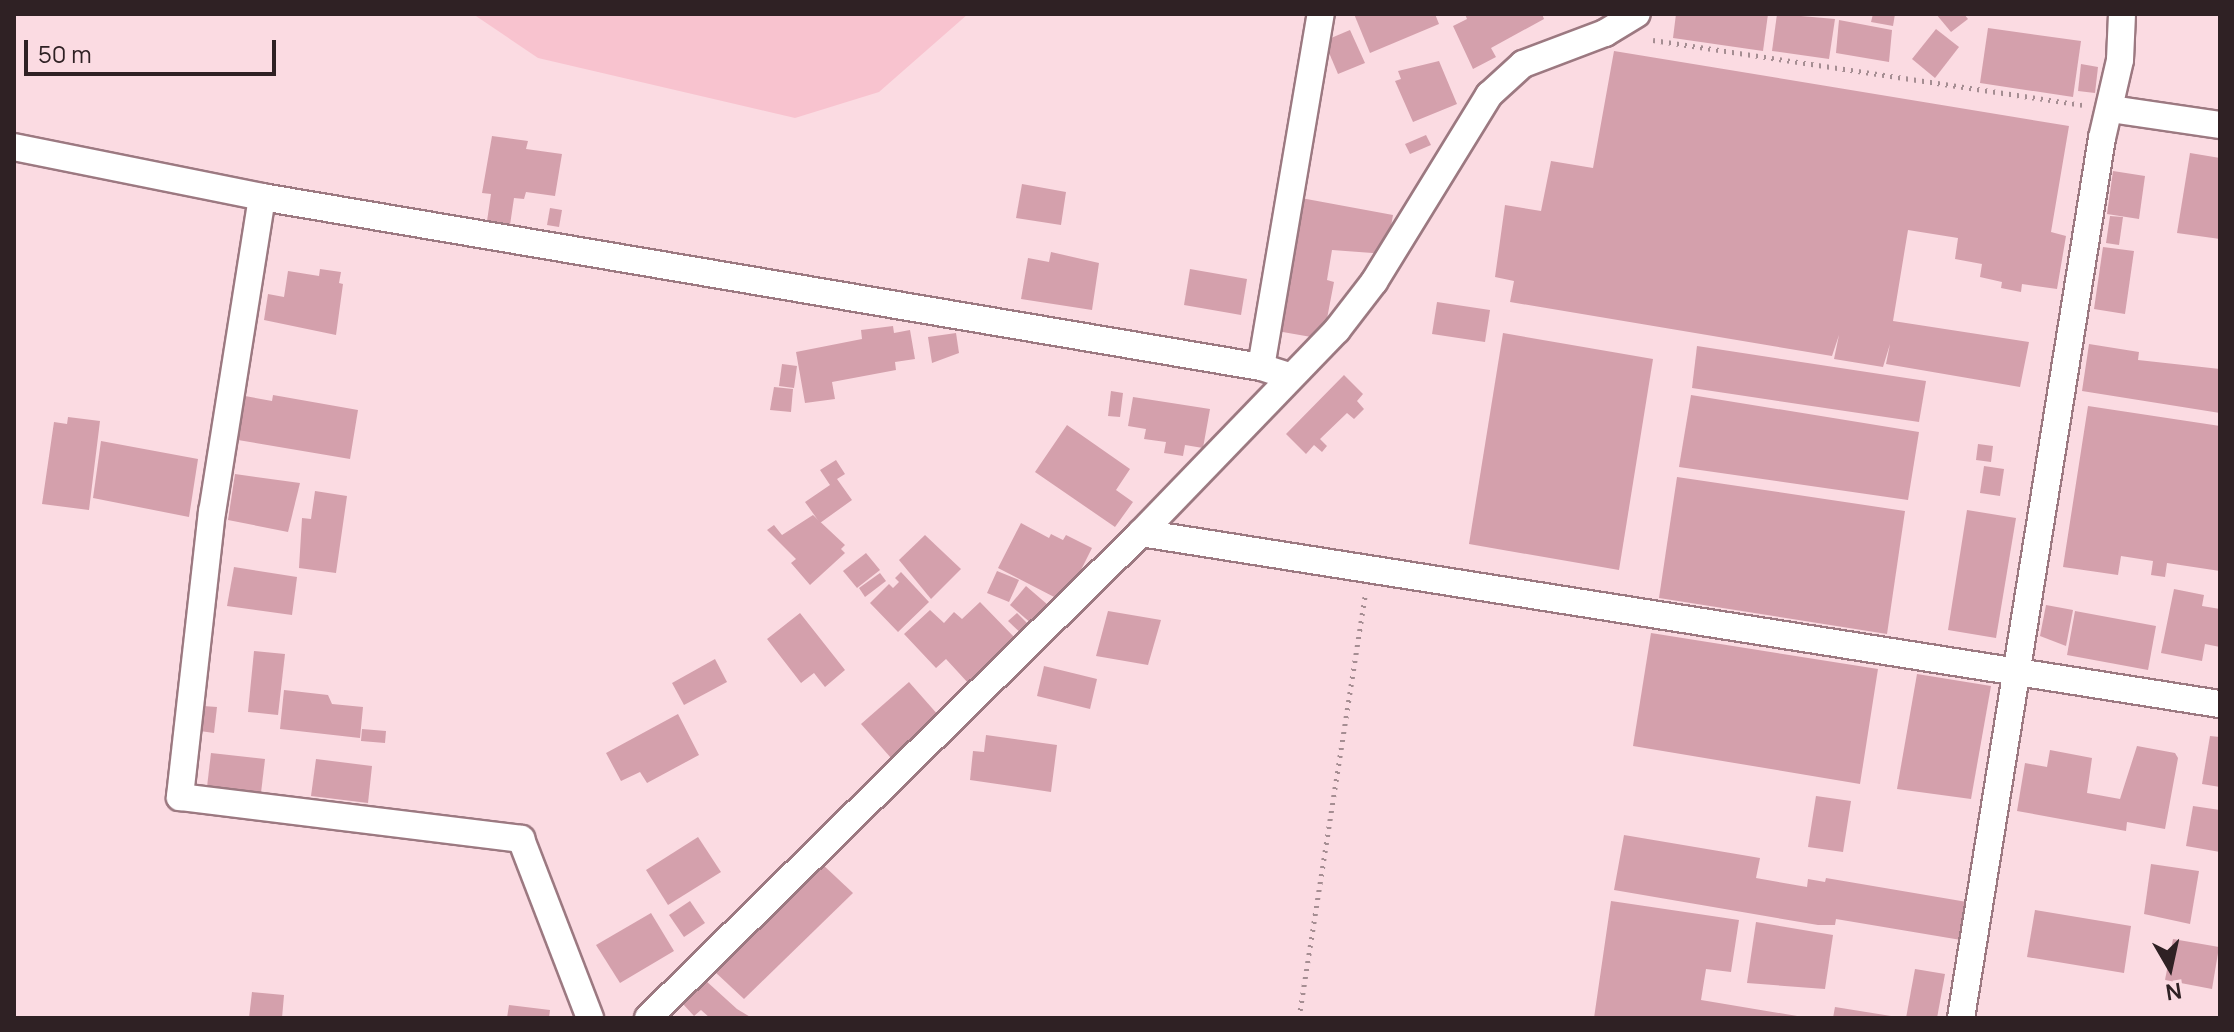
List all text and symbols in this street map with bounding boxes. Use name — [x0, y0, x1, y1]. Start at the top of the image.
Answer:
scale bar — [28, 24, 280, 74]
text: 50 m — [38, 37, 92, 70]
north arrow — [2130, 928, 2210, 1008]
text: N — [2164, 976, 2184, 1008]

